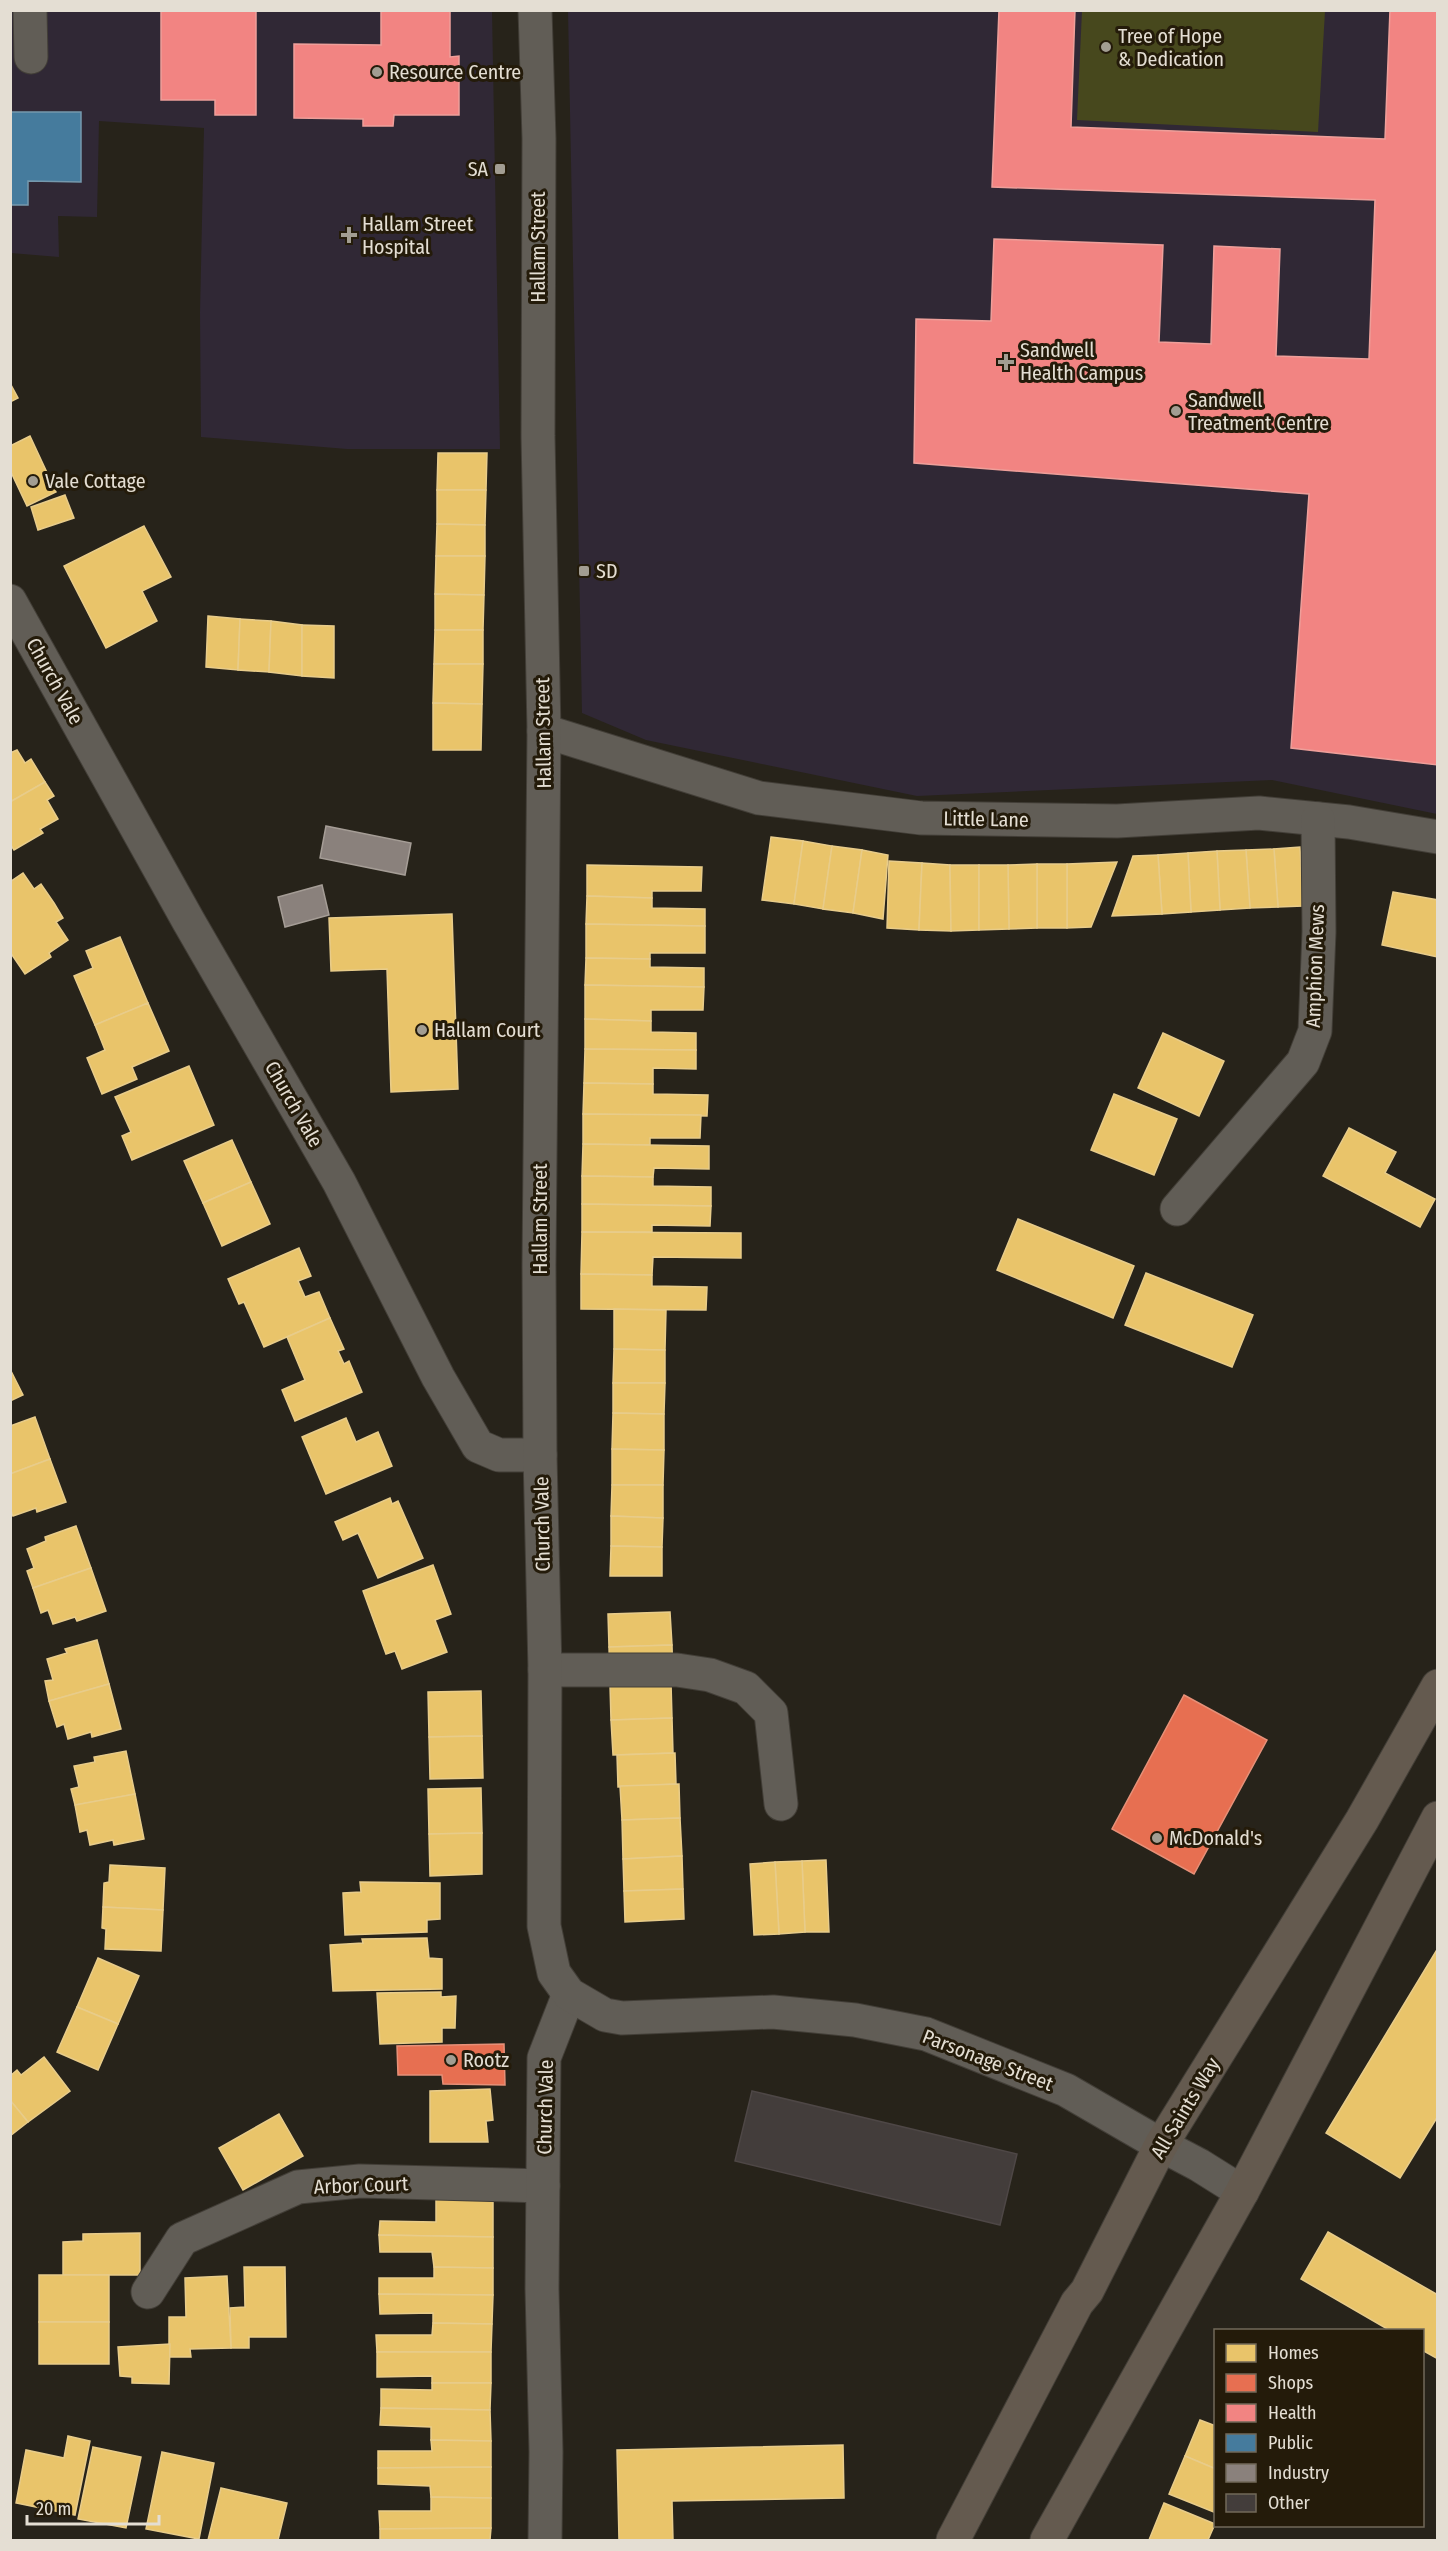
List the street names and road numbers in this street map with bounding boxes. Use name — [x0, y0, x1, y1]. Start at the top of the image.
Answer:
street label: Hallam Street — [526, 191, 550, 303]
street label: Church Vale — [21, 634, 89, 728]
street label: Hallam Street — [530, 677, 556, 789]
street label: Little Lane — [943, 806, 1029, 832]
street label: Amphion Mews — [1301, 904, 1329, 1028]
street label: Church Vale — [260, 1057, 328, 1151]
street label: Hallam Street — [528, 1163, 552, 1275]
street label: Church Vale — [529, 1476, 555, 1572]
street label: Parsonage Street — [919, 2024, 1057, 2096]
street label: All Saints Way — [1145, 2053, 1225, 2163]
street label: Church Vale — [532, 2059, 558, 2155]
street label: Arbor Court — [313, 2171, 409, 2199]

